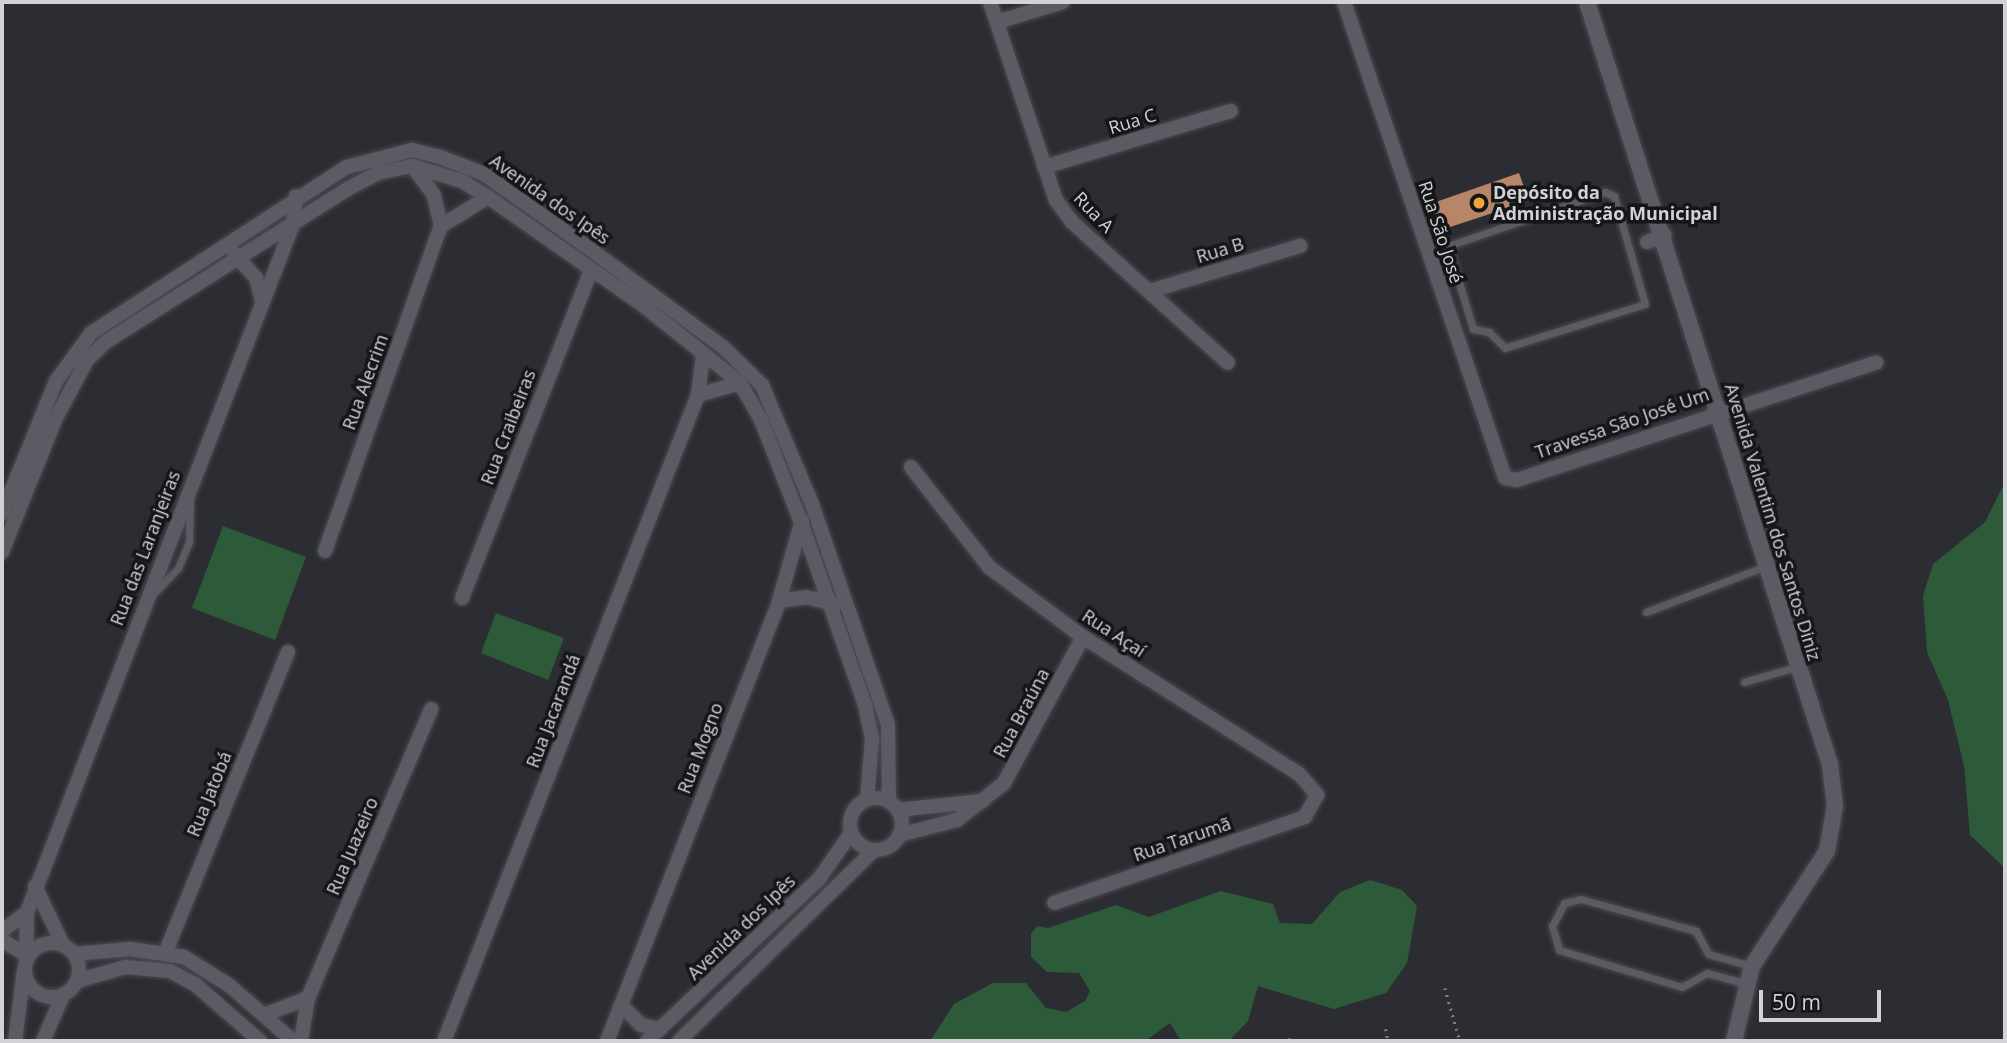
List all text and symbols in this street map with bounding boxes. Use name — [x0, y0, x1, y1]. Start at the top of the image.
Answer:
street label: Rua C — [1106, 104, 1158, 138]
street label: Avenida dos Ipês — [486, 150, 614, 248]
street label: Rua São José — [1414, 178, 1468, 286]
place label: Depósito da Administração Municipal — [1493, 182, 1718, 224]
street label: Rua A — [1069, 187, 1119, 237]
marker: Depósito da Administração Municipal — [1471, 195, 1487, 211]
street label: Rua B — [1194, 233, 1246, 267]
street label: Rua Alecrim — [338, 331, 392, 433]
street label: Rua Craibeiras — [476, 366, 540, 488]
street label: Avenida Valentim dos Santos Diniz — [1720, 381, 1826, 663]
street label: Travessa São José Um — [1532, 383, 1712, 463]
street label: Rua das Laranjeiras — [106, 468, 184, 628]
street label: Rua Açaí — [1078, 605, 1150, 661]
street label: Rua Jacarandá — [521, 651, 585, 771]
street label: Rua Braúna — [988, 665, 1054, 761]
street label: Rua Mogno — [673, 700, 727, 796]
street label: Rua Jatobá — [182, 748, 236, 840]
street label: Rua Juazeiro — [322, 794, 382, 898]
street label: Rua Tarumã — [1130, 812, 1234, 866]
street label: Avenida dos Ipês — [683, 870, 799, 984]
scale bar — [1762, 976, 1884, 1020]
text: 50 m — [1772, 988, 1821, 1016]

